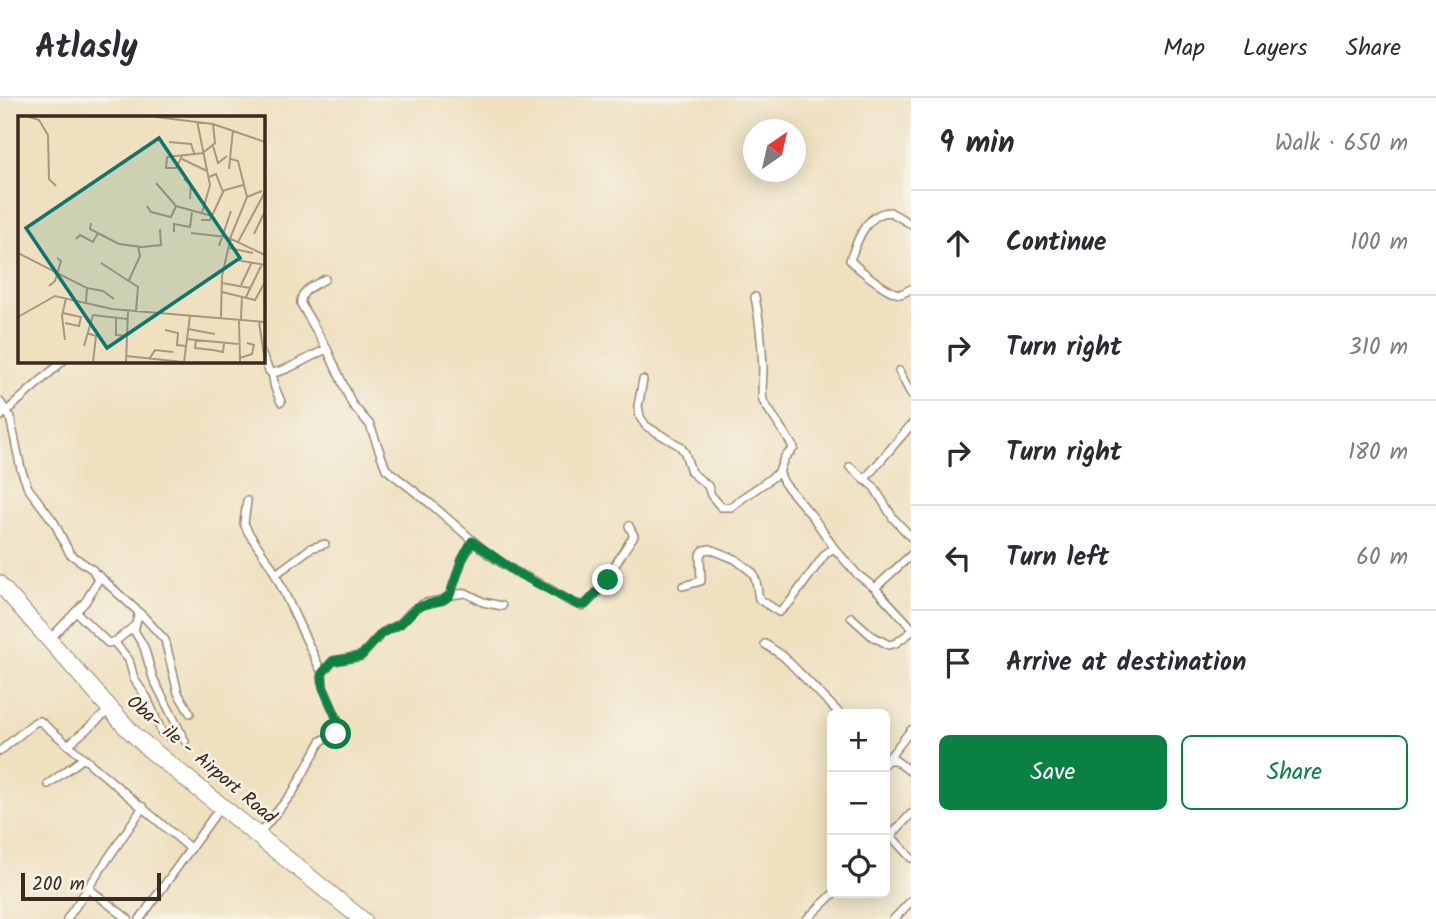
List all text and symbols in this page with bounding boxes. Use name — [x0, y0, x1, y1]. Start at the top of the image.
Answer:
text: Atlasly — [35, 22, 138, 75]
text: Map — [1163, 29, 1205, 68]
text: Layers — [1243, 29, 1307, 68]
text: Share — [1345, 29, 1401, 68]
inset map — [18, 116, 264, 362]
north arrow — [743, 119, 806, 182]
text: 9 min — [939, 120, 1015, 168]
text: Walk · 650 m — [1275, 126, 1408, 162]
text: Continue — [1006, 222, 1107, 264]
icon: ahead — [939, 224, 977, 262]
text: 100 m — [1350, 225, 1408, 261]
text: Turn right — [1006, 327, 1122, 369]
icon: right — [939, 329, 977, 367]
text: 310 m — [1349, 330, 1408, 366]
text: Turn right — [1006, 432, 1122, 474]
icon: right — [939, 434, 977, 472]
text: 180 m — [1348, 435, 1408, 471]
text: Turn left — [1006, 537, 1109, 579]
icon: left — [939, 539, 977, 577]
text: 60 m — [1356, 540, 1408, 576]
route end — [592, 564, 623, 595]
text: Arrive at destination — [1006, 642, 1246, 684]
icon: arrive — [939, 644, 977, 682]
street label: Oba- ile - Airport Road — [119, 688, 283, 832]
map controls — [827, 709, 890, 898]
button: + — [827, 709, 890, 772]
route start — [320, 718, 351, 749]
button: Save — [939, 735, 1167, 810]
button: Share — [1181, 735, 1408, 810]
button: − — [827, 772, 890, 835]
button: locate — [827, 835, 890, 898]
scale bar — [21, 870, 161, 902]
text: 200 m — [32, 870, 85, 900]

